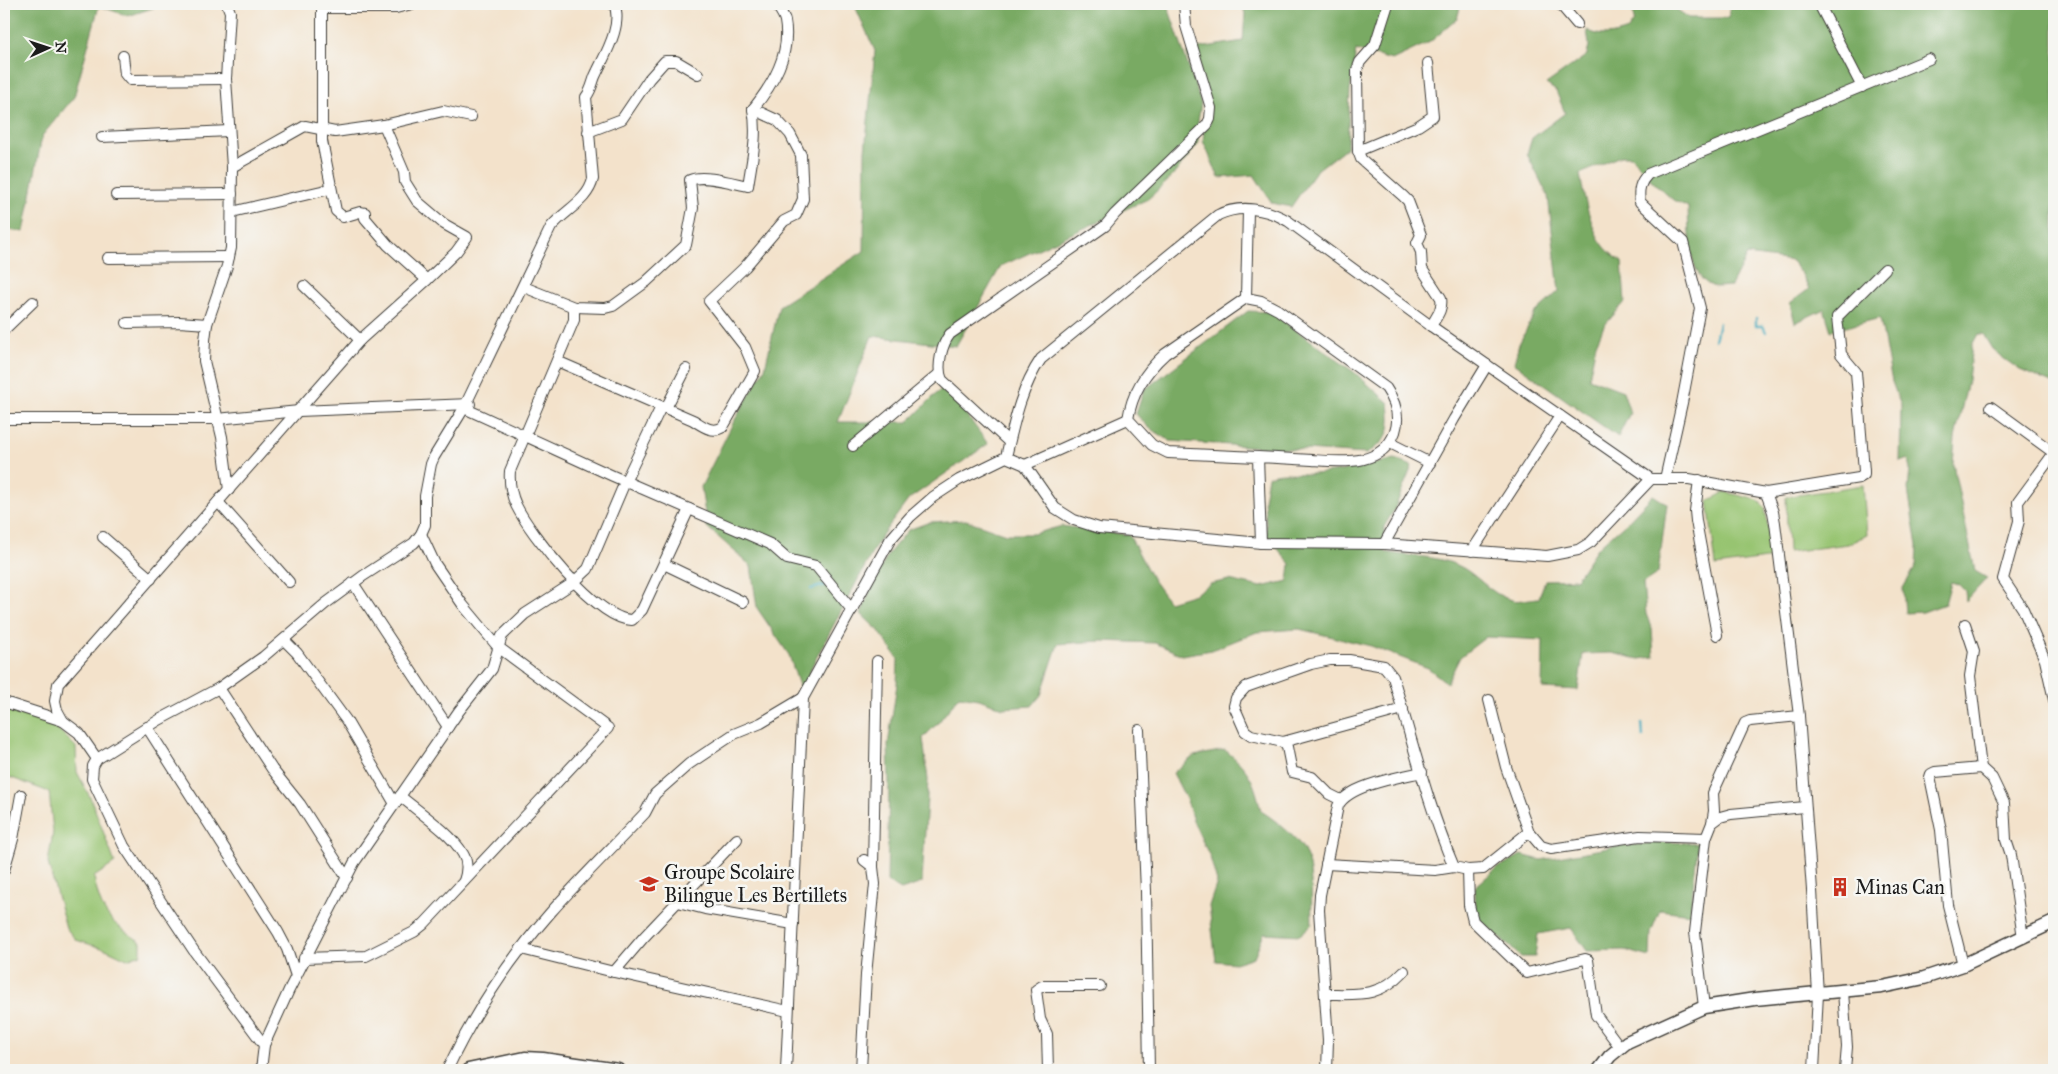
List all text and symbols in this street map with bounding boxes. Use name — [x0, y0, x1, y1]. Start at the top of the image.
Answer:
north arrow — [22, 22, 72, 72]
text: N — [52, 41, 69, 54]
place label: Groupe Scolaire Bilingue Les Bertillets — [664, 860, 847, 908]
school or university icon: Groupe Scolaire Bilingue Les Bertillets — [638, 873, 660, 895]
place label: Minas Can — [1855, 875, 1945, 899]
building icon: Minas Can — [1829, 876, 1851, 898]

